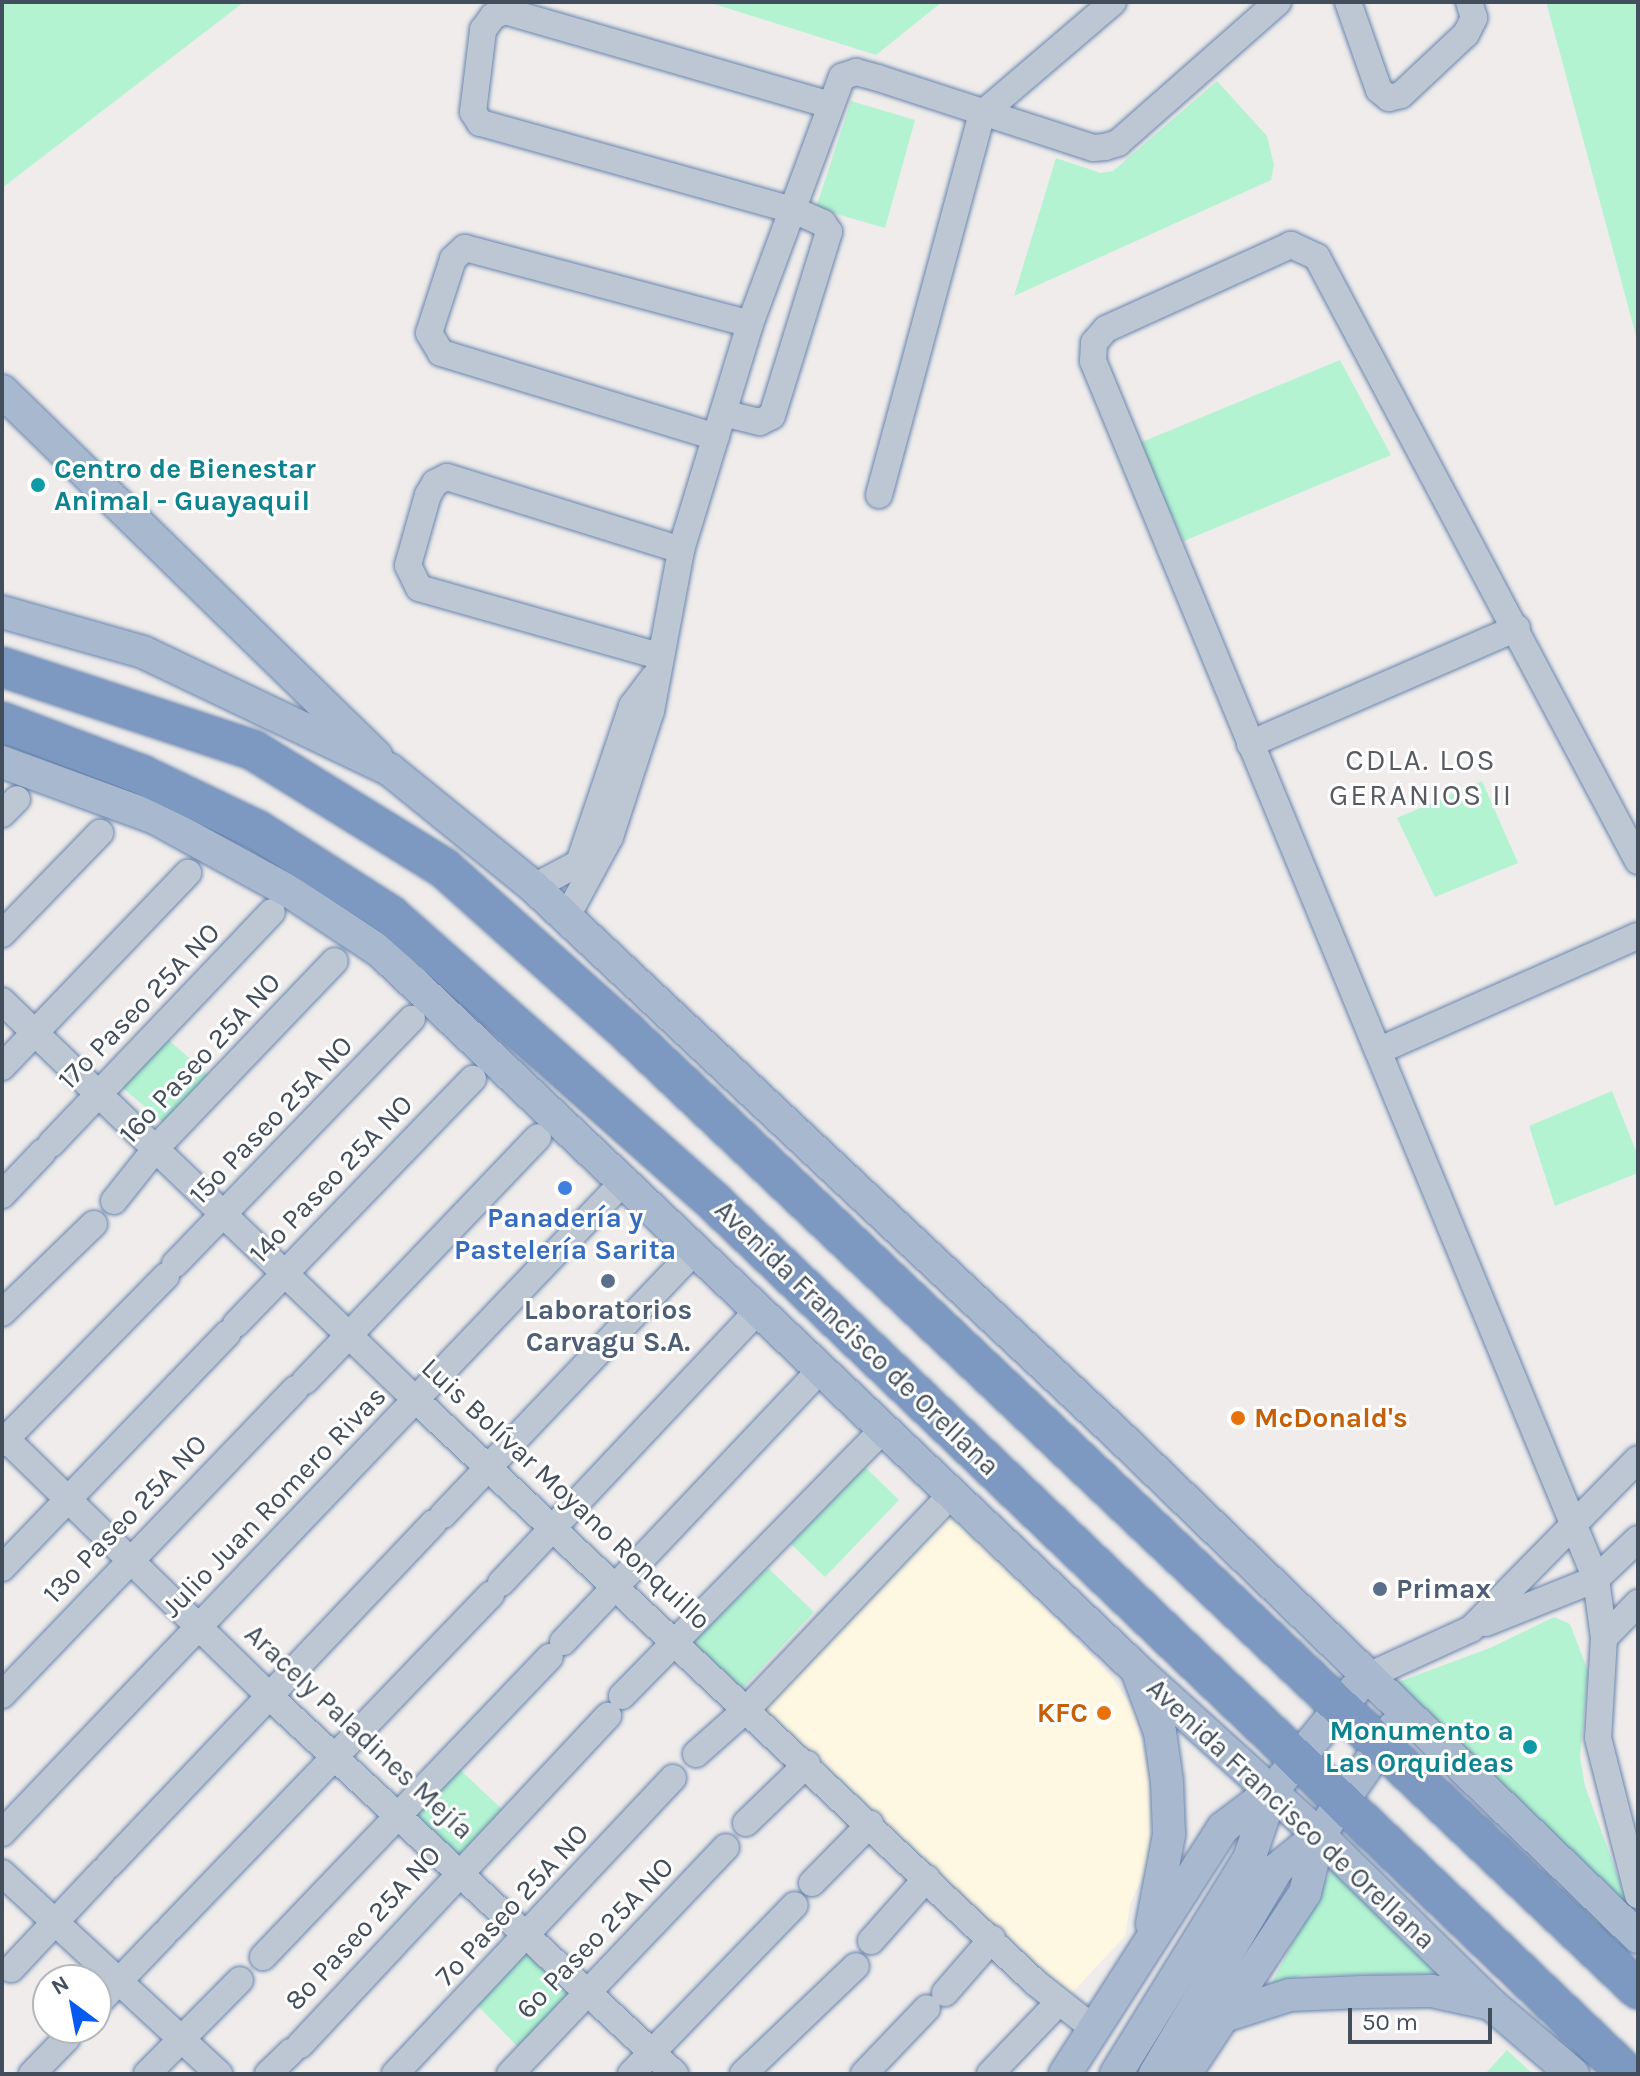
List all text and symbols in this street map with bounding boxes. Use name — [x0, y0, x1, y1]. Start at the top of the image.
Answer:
place label: Centro de Bienestar Animal - Guayaquil — [54, 452, 316, 518]
marker: Centro de Bienestar Animal - Guayaquil — [29, 476, 47, 494]
district label: CDLA. LOS GERANIOS II — [1329, 742, 1513, 812]
street label: 17º Paseo 25A NO — [51, 916, 227, 1096]
street label: 16º Paseo 25A NO — [112, 966, 288, 1150]
street label: 15º Paseo 25A NO — [182, 1029, 360, 1211]
street label: 14º Paseo 25A NO — [242, 1088, 420, 1270]
marker: Panadería y Pastelería Sarita — [556, 1179, 574, 1197]
street label: Avenida Francisco de Orellana — [708, 1193, 1006, 1483]
place label: Panadería y Pastelería Sarita — [454, 1201, 676, 1267]
marker: Laboratorios Carvagu S.A. — [599, 1272, 617, 1290]
place label: Laboratorios Carvagu S.A. — [524, 1293, 692, 1359]
street label: Luis Bolívar Moyano Ronquillo — [414, 1351, 718, 1637]
street label: Julio Juan Romero Rivas — [155, 1379, 393, 1625]
place label: McDonald's — [1254, 1401, 1408, 1435]
marker: McDonald's — [1229, 1409, 1247, 1427]
street label: 13º Paseo 25A NO — [36, 1428, 214, 1610]
place label: Primax — [1396, 1572, 1491, 1606]
marker: Primax — [1371, 1580, 1389, 1598]
street label: Aracely Paladines Mejía — [238, 1617, 480, 1847]
street label: Avenida Francisco de Orellana — [1140, 1671, 1442, 1957]
place label: KFC — [1037, 1696, 1088, 1730]
marker: KFC — [1095, 1704, 1113, 1722]
place label: Monumento a Las Orquideas — [1325, 1714, 1514, 1780]
marker: Monumento a Las Orquideas — [1521, 1738, 1539, 1756]
street label: 7º Paseo 25A NO — [428, 1817, 596, 1993]
street label: 8º Paseo 25A NO — [278, 1839, 448, 2017]
street label: 6º Paseo 25A NO — [509, 1850, 681, 2026]
north arrow — [32, 1964, 112, 2044]
text: N — [47, 1970, 74, 2001]
scale bar — [1352, 1992, 1496, 2042]
text: 50 m — [1362, 2008, 1418, 2036]

